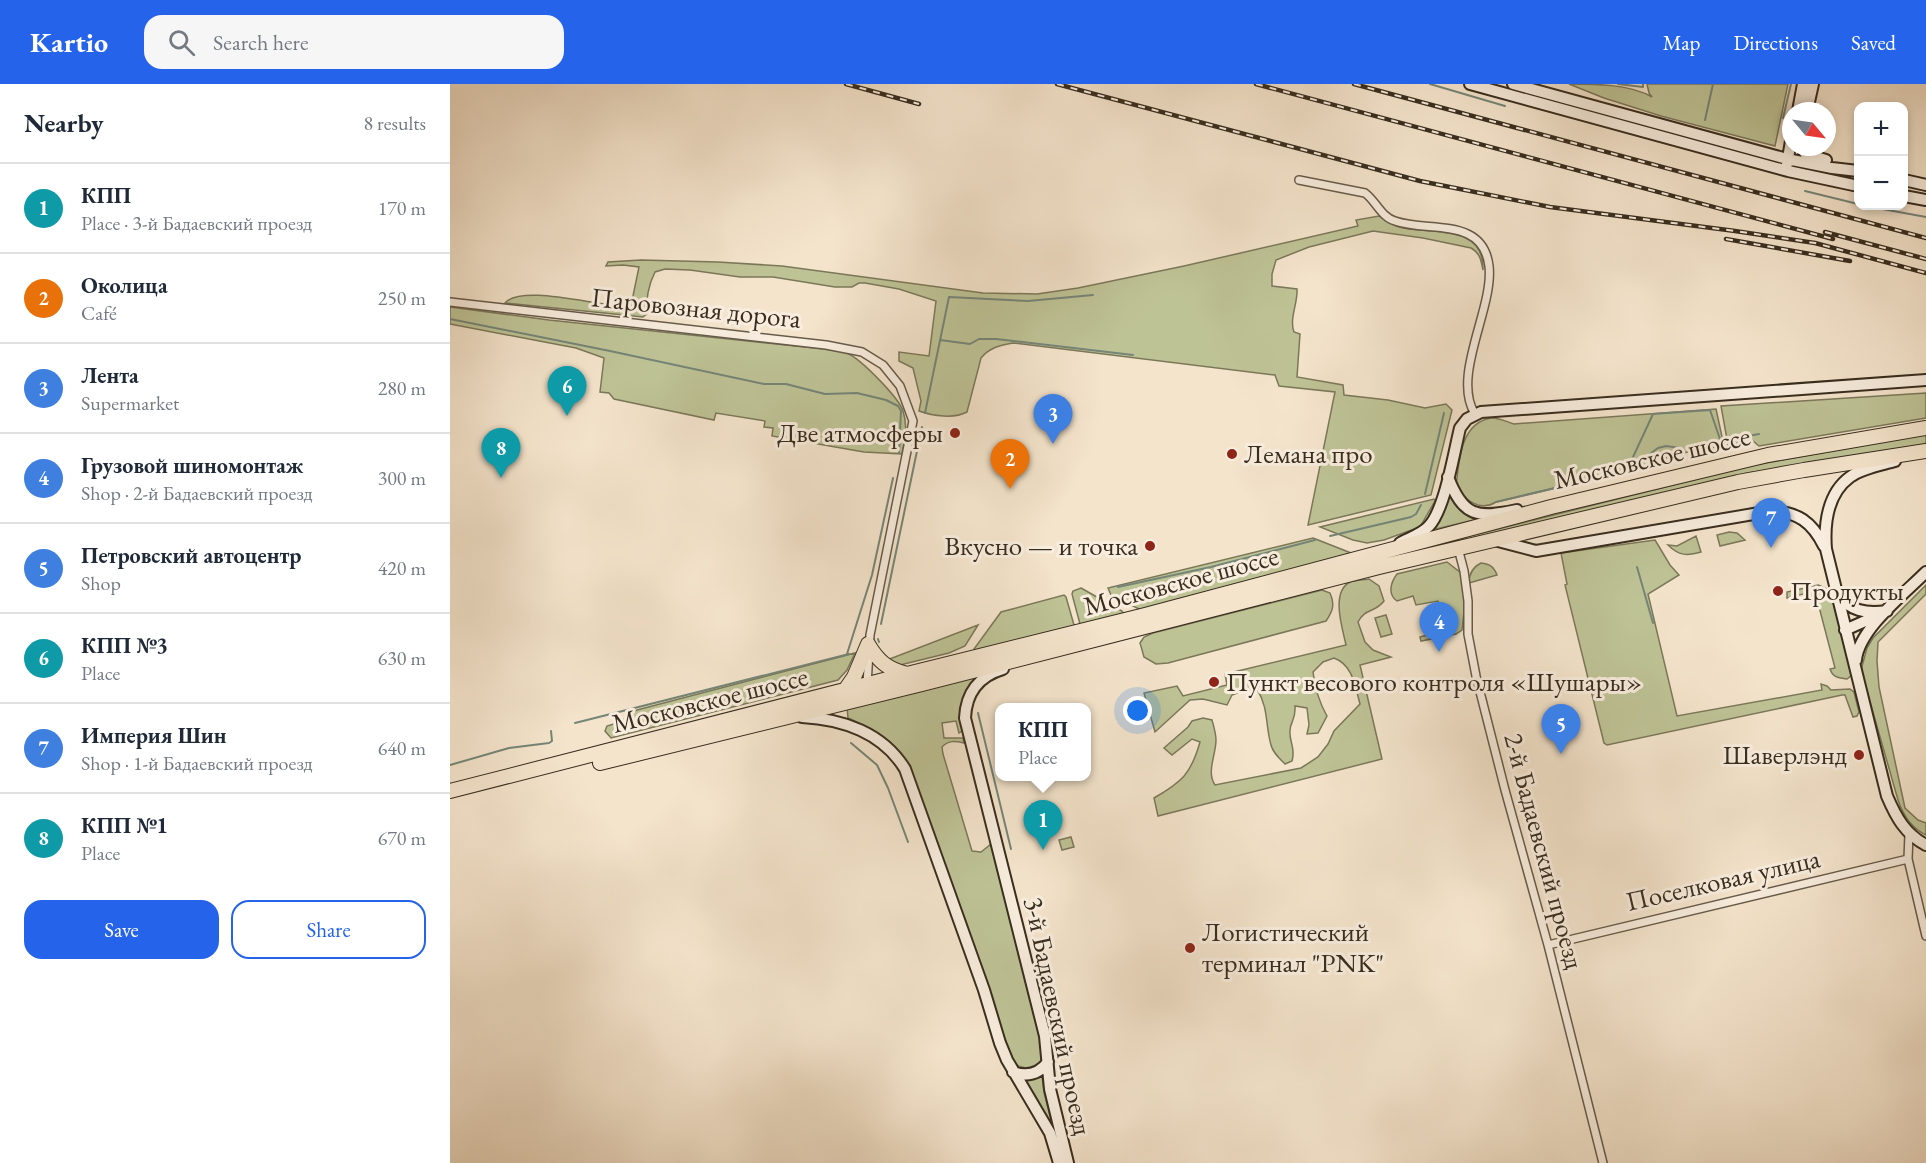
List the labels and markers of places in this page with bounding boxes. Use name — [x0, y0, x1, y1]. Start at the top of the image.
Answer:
pin: 6 — [548, 366, 586, 416]
pin: 3 — [1034, 394, 1072, 444]
place label: Две атмосферы — [777, 415, 943, 450]
marker: Две атмосферы — [948, 426, 962, 440]
pin: 8 — [482, 428, 520, 478]
place label: Лемана про — [1244, 436, 1373, 471]
pin: 2 — [990, 440, 1030, 489]
marker: Лемана про — [1225, 447, 1239, 461]
pin: 7 — [1752, 498, 1790, 548]
place label: Вкусно — и точка — [944, 528, 1138, 563]
marker: Вкусно — и точка — [1143, 539, 1157, 553]
place label: Продукты — [1790, 573, 1904, 608]
marker: Продукты — [1771, 584, 1785, 598]
pin: 4 — [1420, 602, 1458, 652]
place label: Пункт весового контроля «Шушары» — [1226, 664, 1642, 699]
marker: Пункт весового контроля «Шушары» — [1207, 675, 1221, 689]
pin: 5 — [1542, 704, 1580, 754]
place label: Шаверлэнд — [1723, 737, 1847, 772]
marker: Шаверлэнд — [1852, 748, 1866, 762]
pin: 1 — [1024, 800, 1062, 850]
place label: Логистический терминал "PNK" — [1202, 914, 1384, 980]
marker: Логистический терминал "PNK" — [1183, 941, 1197, 955]

